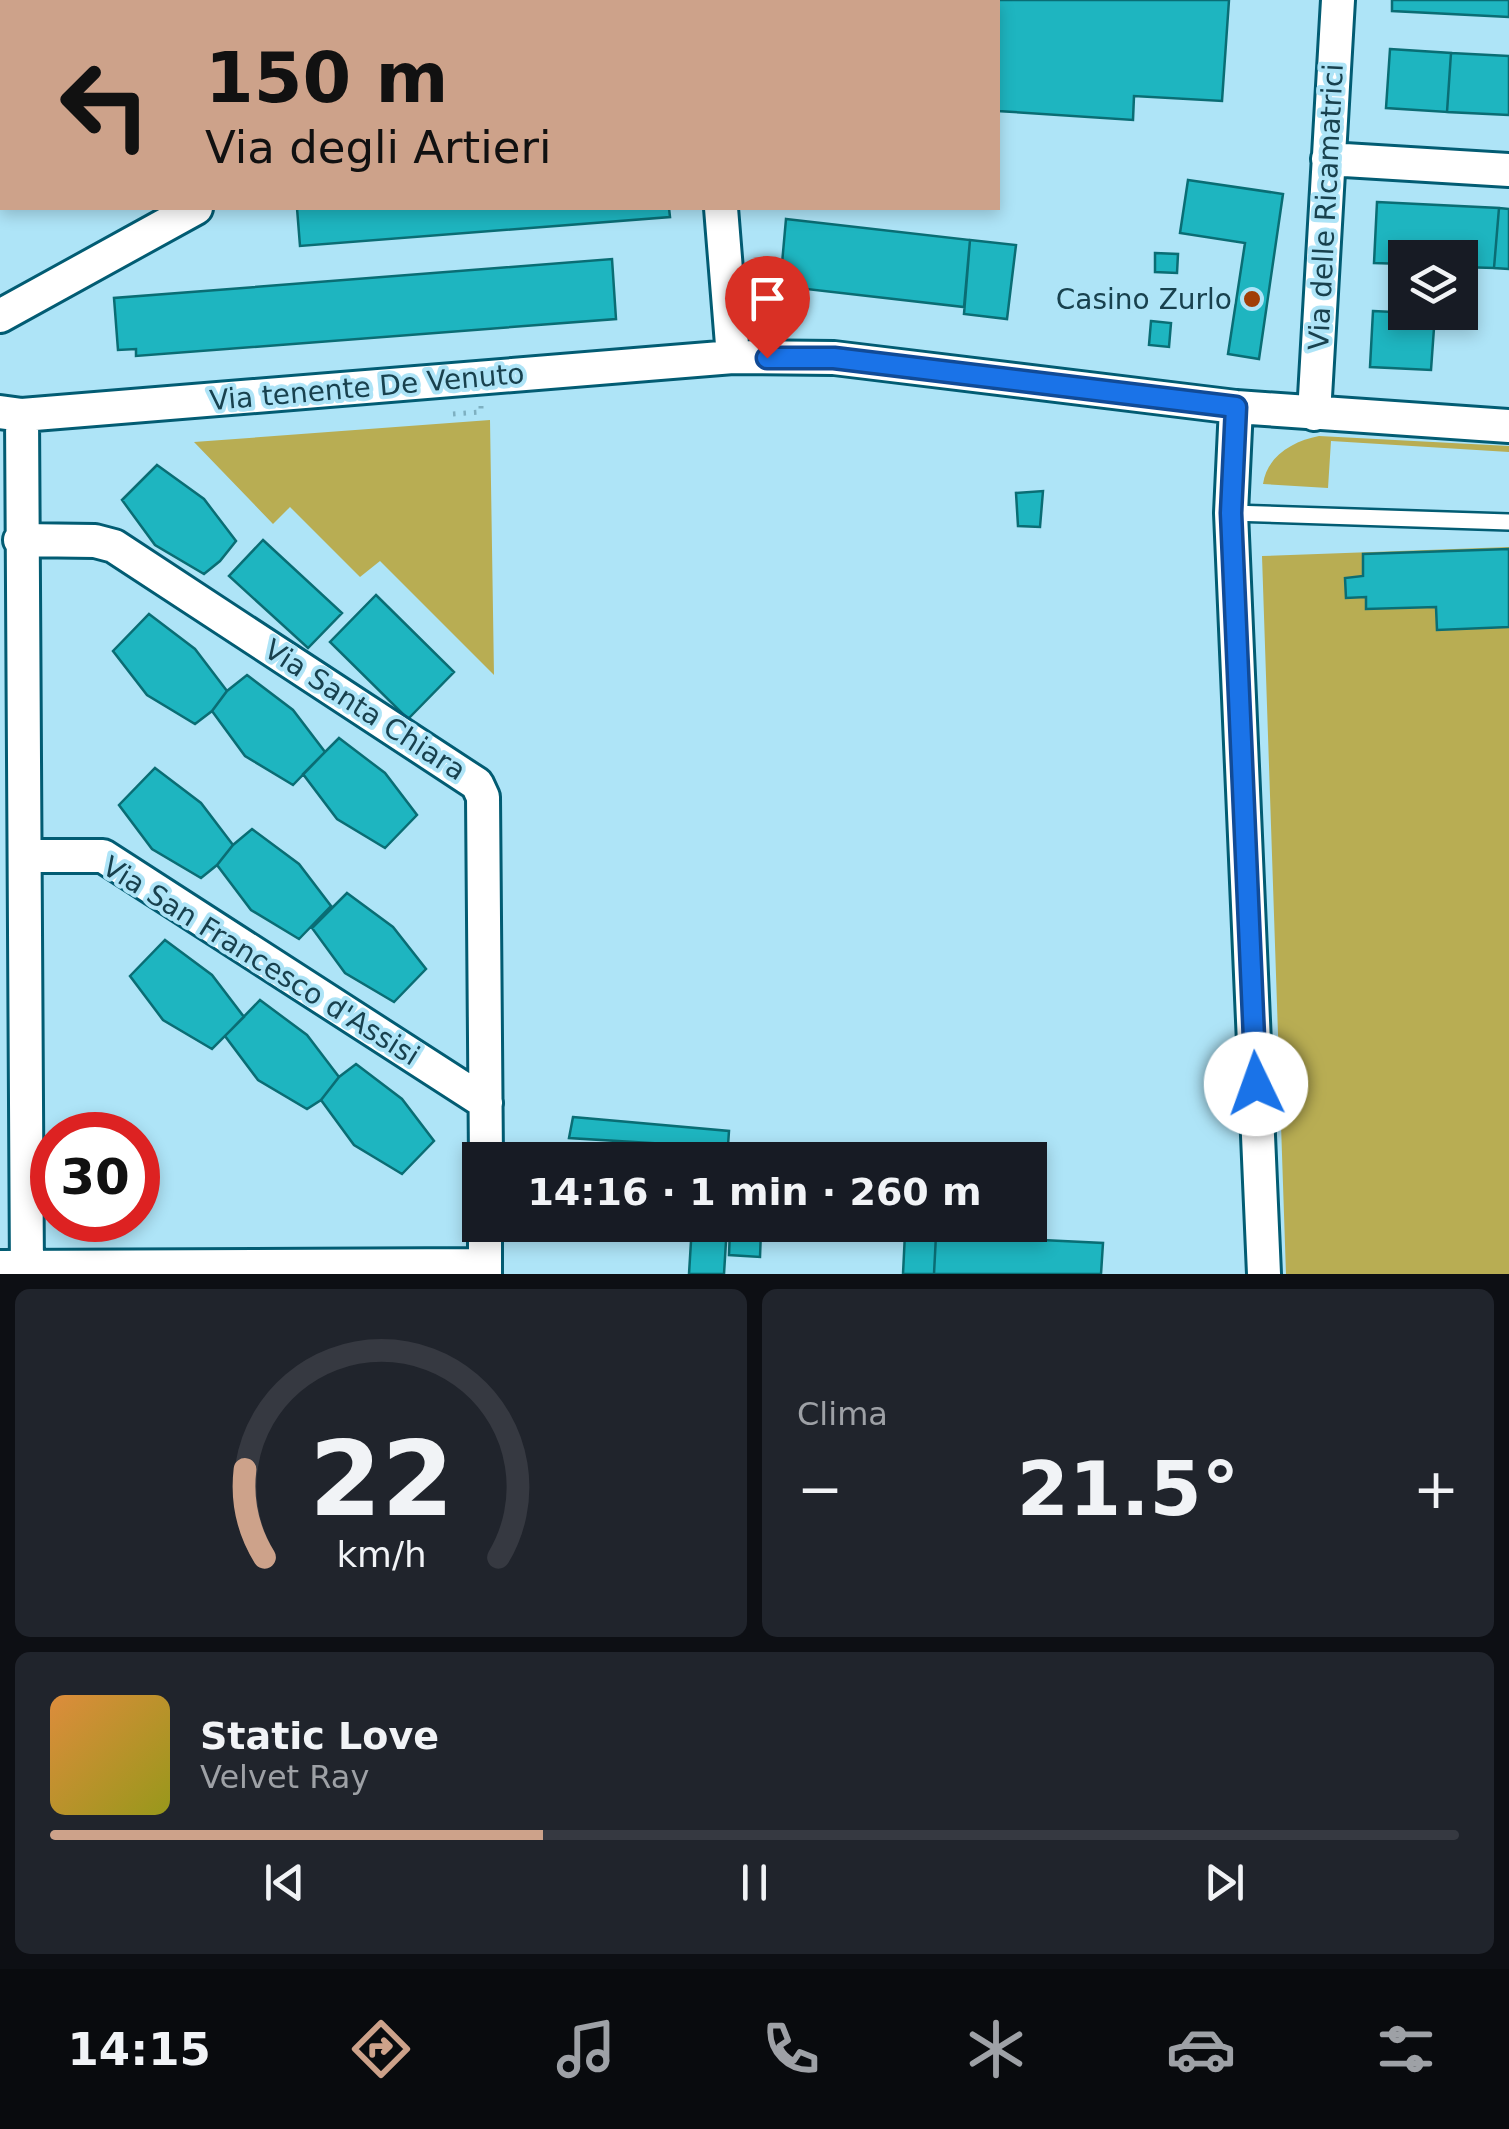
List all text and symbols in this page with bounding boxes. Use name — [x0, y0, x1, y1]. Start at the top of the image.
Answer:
text: 150 m — [205, 37, 448, 119]
icon: left — [40, 40, 170, 170]
street label: Via delle Ricamatrici — [1302, 63, 1350, 351]
text: Via degli Artieri — [205, 121, 551, 174]
map controls — [1388, 240, 1478, 330]
button: layers — [1388, 240, 1478, 330]
pin — [725, 256, 810, 359]
icon: arrive — [740, 271, 795, 326]
place label: Casino Zurlo — [1056, 283, 1232, 316]
marker: Casino Zurlo — [1241, 288, 1263, 310]
street label: Via tenente De Venuto — [208, 357, 526, 417]
street label: Via Santa Chiara — [258, 633, 472, 787]
street label: Via San Francesco d'Assisi — [97, 850, 425, 1072]
position arrow — [1204, 1032, 1308, 1136]
speed limit sign: 30 — [30, 1112, 160, 1242]
text: 14:16 · 1 min · 260 m — [527, 1170, 982, 1214]
text: Clima — [797, 1395, 888, 1433]
text: 22 — [309, 1418, 453, 1540]
text: 21.5° — [1017, 1445, 1239, 1533]
text: − — [797, 1457, 843, 1521]
text: + — [1413, 1457, 1459, 1521]
text: km/h — [336, 1534, 426, 1575]
text: Static Love — [200, 1714, 439, 1758]
text: Velvet Ray — [200, 1758, 369, 1796]
icon: previous — [257, 1855, 312, 1910]
icon: pause — [727, 1855, 782, 1910]
icon: next — [1197, 1855, 1252, 1910]
icon: directions — [346, 2014, 416, 2084]
icon: music — [551, 2014, 621, 2084]
icon: phone — [756, 2014, 826, 2084]
icon: climate — [961, 2014, 1031, 2084]
icon: car — [1166, 2014, 1236, 2084]
icon: filters — [1371, 2014, 1441, 2084]
text: 14:15 — [68, 2023, 211, 2076]

